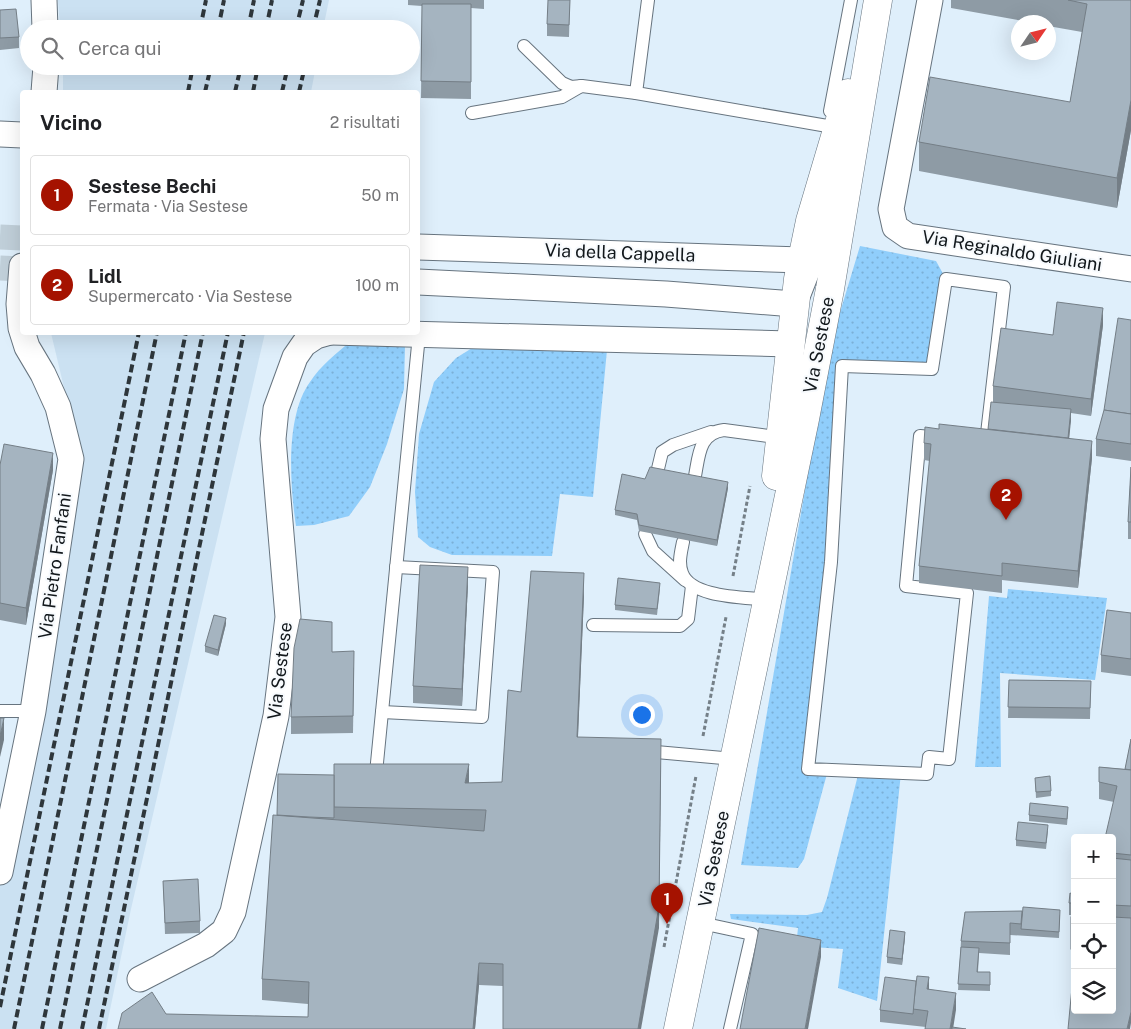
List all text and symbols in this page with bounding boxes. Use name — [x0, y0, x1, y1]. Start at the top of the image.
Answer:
north arrow — [1011, 15, 1056, 60]
search box — [20, 20, 420, 75]
icon: search — [38, 34, 66, 62]
text: Cerca qui — [78, 37, 161, 59]
text: Vicino — [40, 110, 102, 135]
text: 2 risultati — [330, 113, 400, 132]
text: Sestese Bechi — [88, 175, 216, 197]
text: 1 — [54, 186, 60, 205]
text: 50 m — [361, 186, 399, 205]
text: Fermata · Via Sestese — [88, 197, 248, 216]
street label: Via Reginaldo Giuliani — [921, 226, 1104, 275]
street label: Via della Cappella — [544, 239, 696, 266]
text: Lidl — [88, 265, 122, 287]
text: 2 — [52, 276, 62, 295]
text: 100 m — [355, 276, 399, 295]
text: Supermercato · Via Sestese — [88, 287, 292, 306]
street label: Via Sestese — [799, 295, 838, 395]
pin: 2 — [990, 479, 1022, 520]
street label: Via Pietro Fanfani — [34, 491, 75, 640]
street label: Via Sestese — [263, 621, 296, 721]
your location — [629, 702, 655, 728]
street label: Via Sestese — [694, 809, 733, 909]
map controls — [1071, 834, 1116, 1014]
button: + — [1071, 834, 1116, 879]
button: − — [1071, 879, 1116, 924]
pin: 1 — [651, 883, 683, 924]
button: locate — [1071, 924, 1116, 969]
button: layers — [1071, 969, 1116, 1014]

